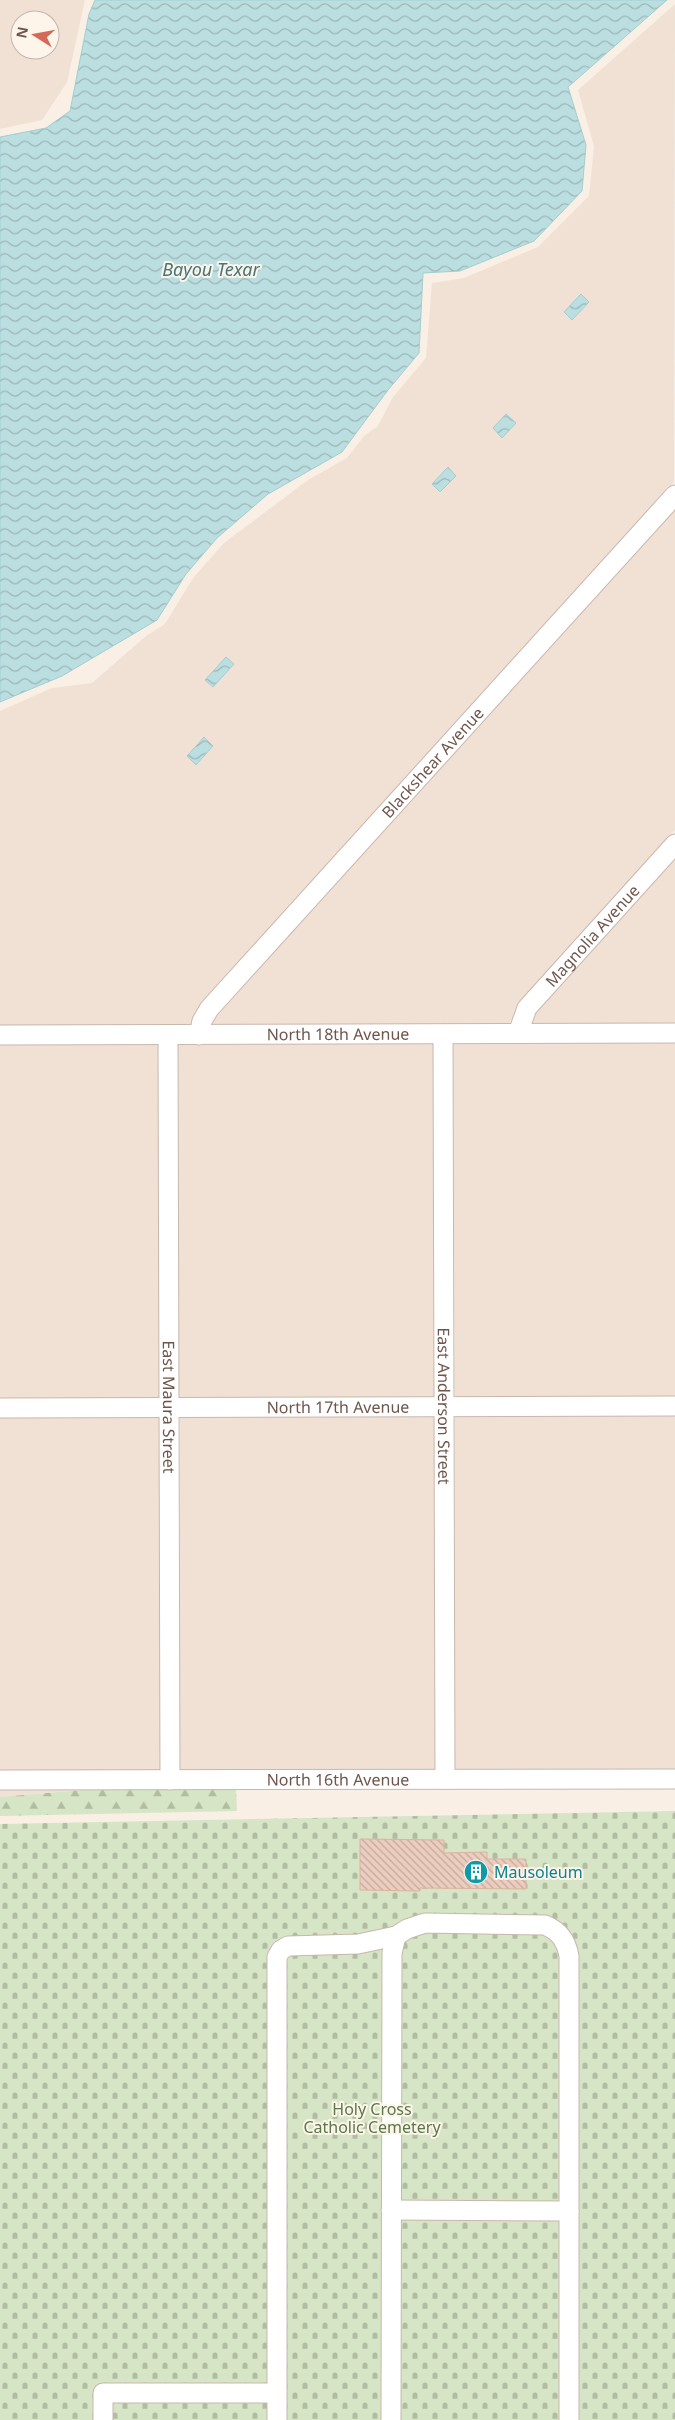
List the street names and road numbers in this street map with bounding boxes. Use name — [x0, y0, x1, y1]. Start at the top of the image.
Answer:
street label: Blackshear Avenue — [377, 702, 488, 823]
street label: Magnolia Avenue — [540, 880, 644, 992]
street label: North 18th Avenue — [267, 1023, 409, 1045]
street label: East Anderson Street — [433, 1327, 455, 1485]
street label: East Maura Street — [158, 1340, 180, 1474]
street label: North 17th Avenue — [267, 1396, 409, 1418]
street label: North 16th Avenue — [267, 1768, 409, 1791]

